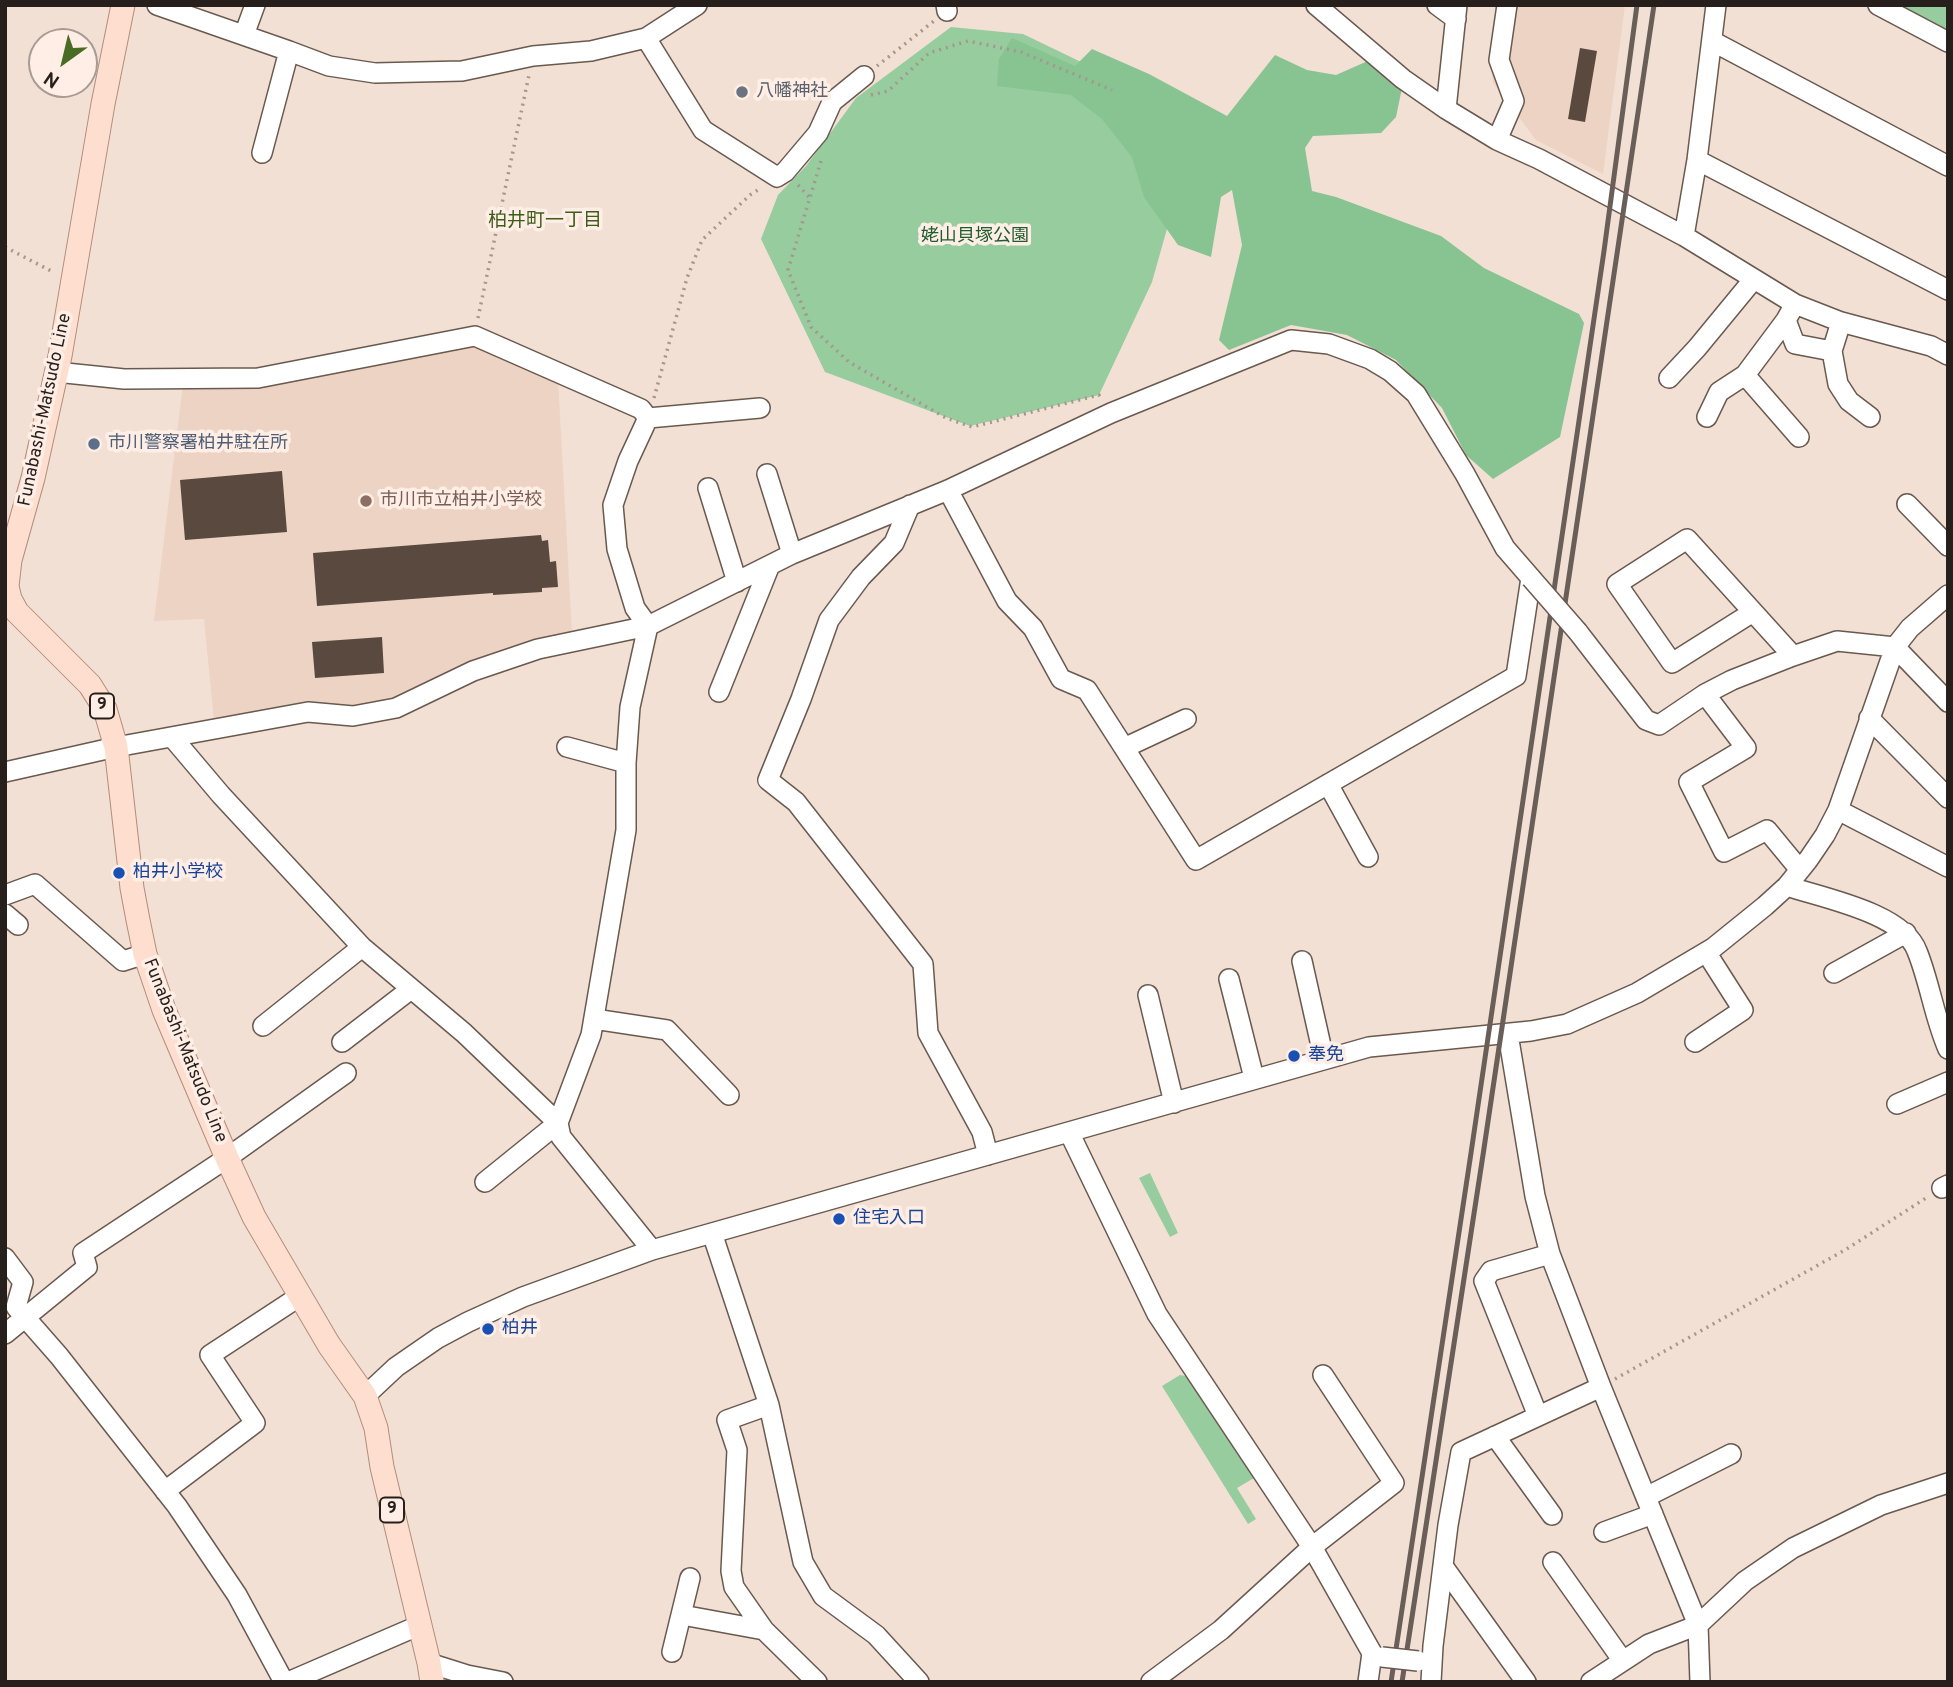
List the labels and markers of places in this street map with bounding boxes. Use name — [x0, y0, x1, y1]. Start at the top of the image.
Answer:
place label: 八幡神社 — [756, 81, 828, 103]
marker: 八幡神社 — [734, 84, 750, 100]
place label: 市川警察署柏井駐在所 — [108, 433, 288, 455]
marker: 市川警察署柏井駐在所 — [86, 436, 102, 452]
place label: 市川市立柏井小学校 — [380, 490, 542, 512]
marker: 市川市立柏井小学校 — [358, 493, 374, 509]
place label: 柏井小学校 — [133, 862, 223, 884]
marker: 柏井小学校 — [111, 865, 127, 881]
place label: 奉免 — [1308, 1045, 1344, 1067]
marker: 奉免 — [1286, 1048, 1302, 1064]
place label: 住宅入口 — [853, 1208, 925, 1230]
marker: 住宅入口 — [831, 1211, 847, 1227]
place label: 柏井 — [502, 1318, 538, 1340]
marker: 柏井 — [480, 1321, 496, 1337]

